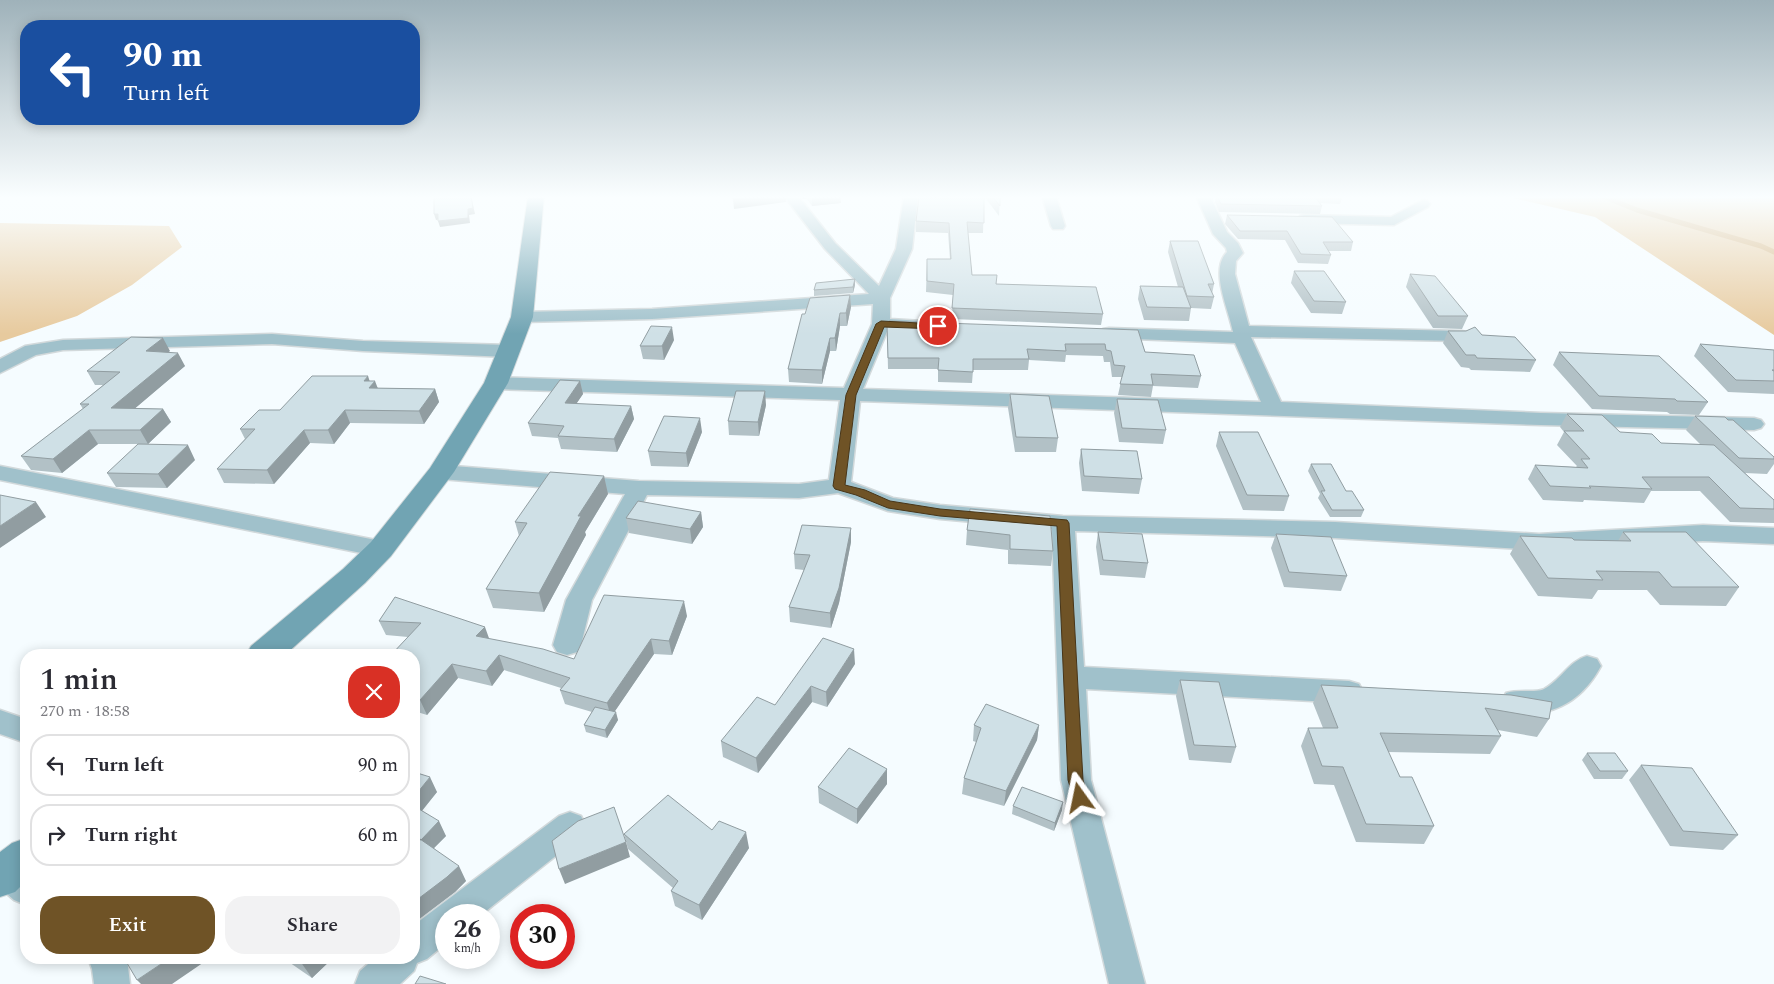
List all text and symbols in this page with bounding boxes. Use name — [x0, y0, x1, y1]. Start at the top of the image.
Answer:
text: 90 m — [123, 29, 203, 82]
icon: left — [40, 40, 105, 105]
text: Turn left — [123, 77, 209, 110]
pin — [917, 305, 959, 347]
icon: arrive — [924, 312, 952, 340]
text: 1 min — [40, 657, 118, 703]
button: close — [348, 666, 400, 718]
text: 270 m · 18:58 — [40, 699, 130, 723]
icon: left — [42, 751, 70, 779]
text: Turn left — [85, 751, 164, 780]
text: 90 m — [358, 751, 398, 780]
position arrow — [1053, 771, 1105, 823]
icon: right — [42, 821, 70, 849]
text: Turn right — [85, 821, 178, 850]
text: 60 m — [358, 821, 398, 850]
button: Exit — [40, 896, 215, 954]
button: Share — [225, 896, 400, 954]
speed limit sign: 30 — [510, 904, 575, 969]
text: 26 — [453, 911, 482, 949]
text: km/h — [454, 939, 481, 958]

